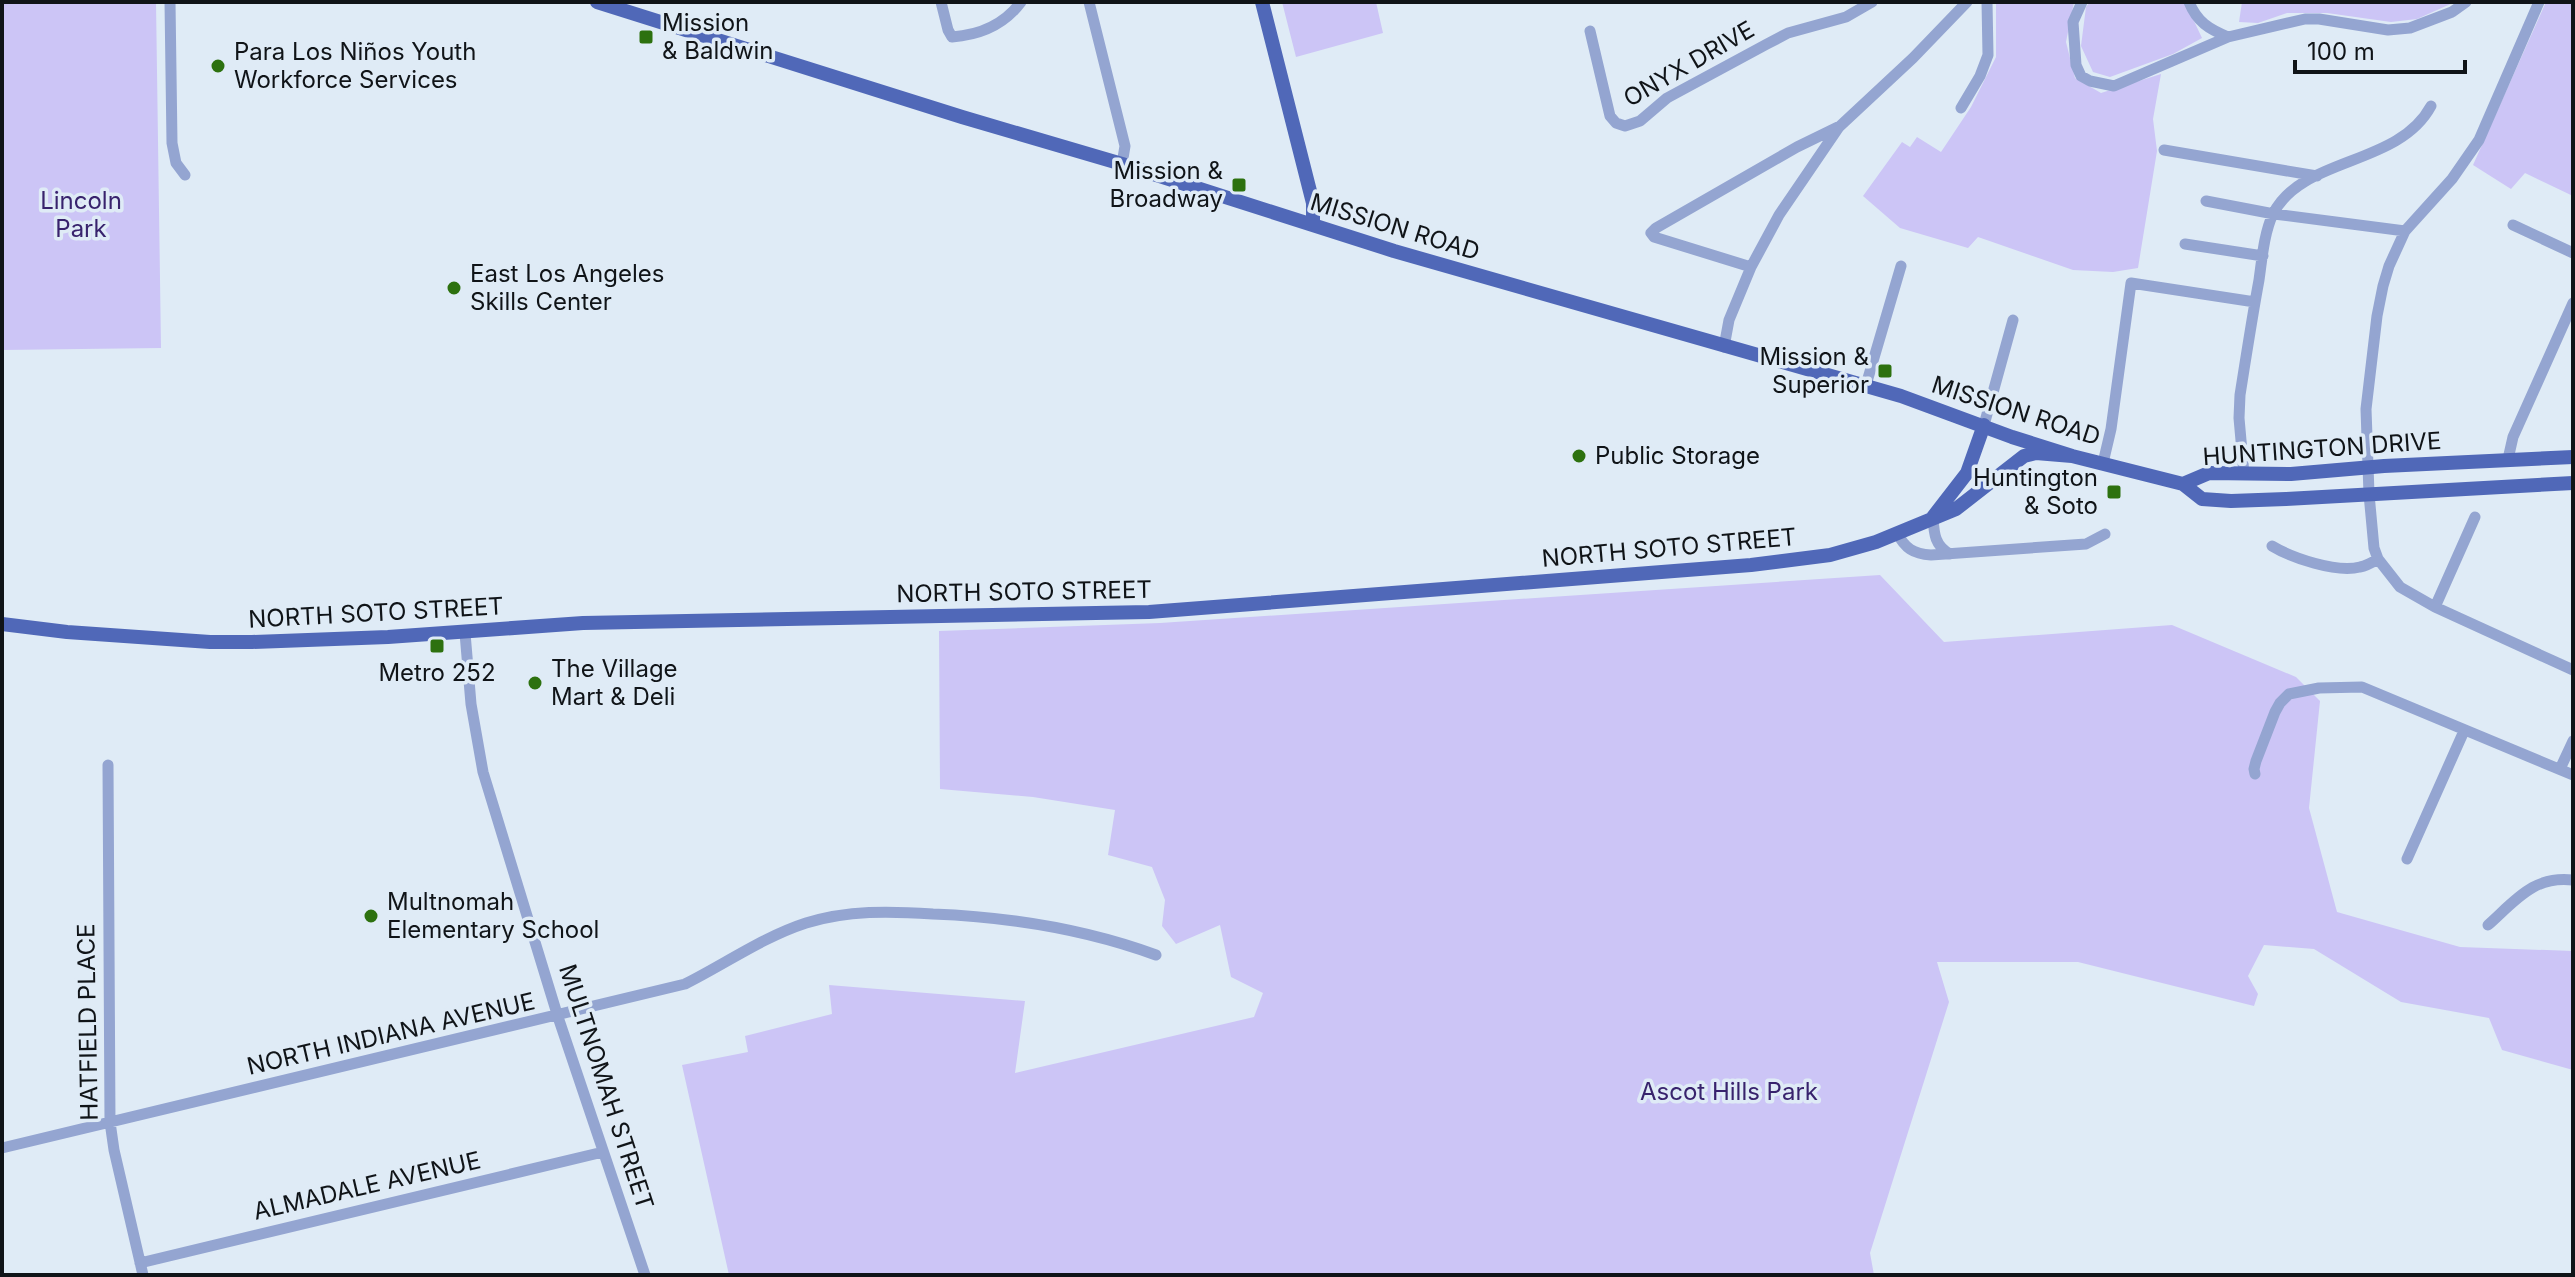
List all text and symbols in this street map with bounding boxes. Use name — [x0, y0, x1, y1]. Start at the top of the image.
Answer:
place label: Mission & Baldwin — [662, 8, 774, 65]
street label: ONYX DRIVE — [1618, 14, 1759, 113]
scale bar — [2295, 24, 2465, 74]
marker: Mission & Baldwin — [637, 28, 655, 46]
place label: Para Los Niños Youth Workforce Services — [234, 37, 476, 94]
text: 100 m — [2307, 37, 2375, 66]
marker: Para Los Niños Youth Workforce Services — [209, 57, 227, 75]
place label: Mission & Broadway — [1110, 156, 1224, 213]
marker: Mission & Broadway — [1230, 176, 1248, 194]
park label: Lincoln Park — [40, 186, 122, 243]
street label: MISSION ROAD — [1307, 187, 1483, 266]
place label: East Los Angeles Skills Center — [470, 259, 664, 316]
marker: East Los Angeles Skills Center — [445, 279, 463, 297]
place label: Mission & Superior — [1760, 342, 1870, 399]
marker: Mission & Superior — [1876, 362, 1894, 380]
street label: MISSION ROAD — [1928, 370, 2104, 451]
street label: HUNTINGTON DRIVE — [2202, 426, 2442, 471]
place label: Public Storage — [1595, 441, 1760, 470]
marker: Public Storage — [1570, 447, 1588, 465]
place label: Huntington & Soto — [1973, 463, 2098, 520]
marker: Huntington & Soto — [2105, 483, 2123, 501]
street label: NORTH SOTO STREET — [1540, 522, 1798, 573]
street label: NORTH SOTO STREET — [896, 575, 1152, 608]
street label: NORTH SOTO STREET — [248, 591, 504, 634]
marker: Metro 252 — [428, 637, 446, 655]
place label: The Village Mart & Deli — [551, 654, 678, 711]
place label: Metro 252 — [378, 658, 496, 687]
marker: The Village Mart & Deli — [526, 674, 544, 692]
place label: Multnomah Elementary School — [387, 887, 599, 944]
marker: Multnomah Elementary School — [362, 907, 380, 925]
street label: HATFIELD PLACE — [71, 923, 104, 1121]
street label: MULTNOMAH STREET — [553, 961, 660, 1213]
street label: NORTH INDIANA AVENUE — [244, 986, 538, 1081]
park label: Ascot Hills Park — [1640, 1077, 1818, 1106]
street label: ALMADALE AVENUE — [250, 1145, 483, 1226]

